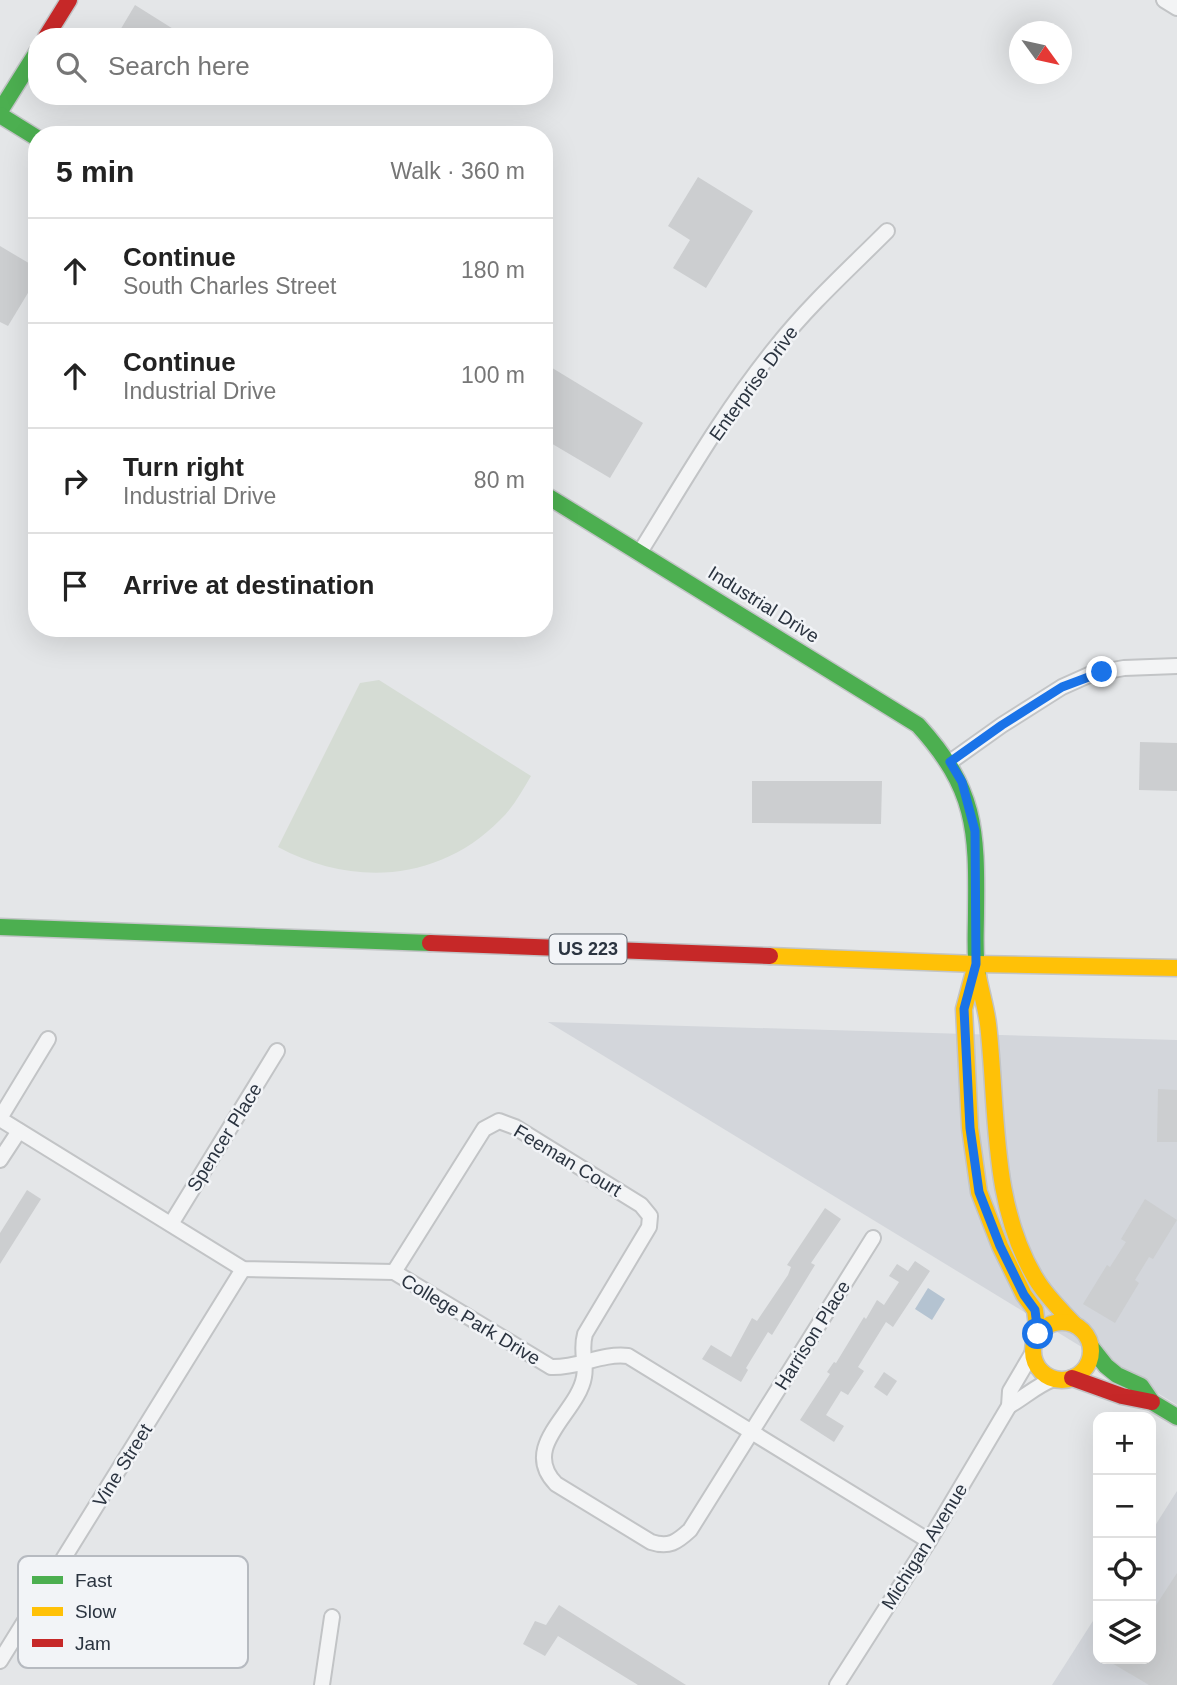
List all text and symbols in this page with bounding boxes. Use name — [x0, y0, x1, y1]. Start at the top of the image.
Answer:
north arrow — [1009, 21, 1072, 84]
search box — [28, 28, 553, 105]
icon: search — [52, 48, 90, 86]
text: Search here — [108, 51, 250, 81]
text: 5 min — [56, 155, 134, 188]
text: Walk · 360 m — [390, 158, 525, 184]
text: Continue — [123, 242, 236, 272]
icon: ahead — [56, 252, 94, 290]
text: 180 m — [461, 257, 525, 283]
text: South Charles Street — [123, 273, 337, 299]
street label: Enterprise Drive — [705, 322, 802, 445]
text: Continue — [123, 347, 236, 377]
icon: ahead — [56, 357, 94, 395]
text: 100 m — [461, 362, 525, 388]
text: Industrial Drive — [123, 378, 276, 404]
text: Turn right — [123, 452, 244, 482]
icon: right — [56, 462, 94, 500]
text: 80 m — [474, 467, 525, 493]
text: Industrial Drive — [123, 483, 276, 509]
street label: Industrial Drive — [704, 562, 823, 647]
icon: arrive — [56, 567, 94, 605]
text: Arrive at destination — [123, 570, 374, 600]
route end — [1086, 656, 1117, 687]
road number: US 223 — [550, 934, 626, 964]
street label: Spencer Place — [183, 1079, 266, 1195]
street label: Feeman Court — [510, 1120, 626, 1201]
street label: College Park Drive — [397, 1270, 544, 1369]
street label: Harrison Place — [771, 1277, 854, 1394]
route start — [1022, 1318, 1053, 1349]
map controls — [1093, 1412, 1156, 1664]
button: + — [1093, 1412, 1156, 1475]
street label: Vine Street — [89, 1419, 157, 1511]
button: − — [1093, 1475, 1156, 1538]
street label: Michigan Avenue — [877, 1479, 972, 1613]
button: locate — [1093, 1538, 1156, 1601]
legend — [18, 1556, 248, 1668]
text: Fast — [75, 1570, 113, 1591]
text: Slow — [75, 1601, 116, 1622]
button: layers — [1093, 1601, 1156, 1664]
text: Jam — [75, 1633, 111, 1654]

